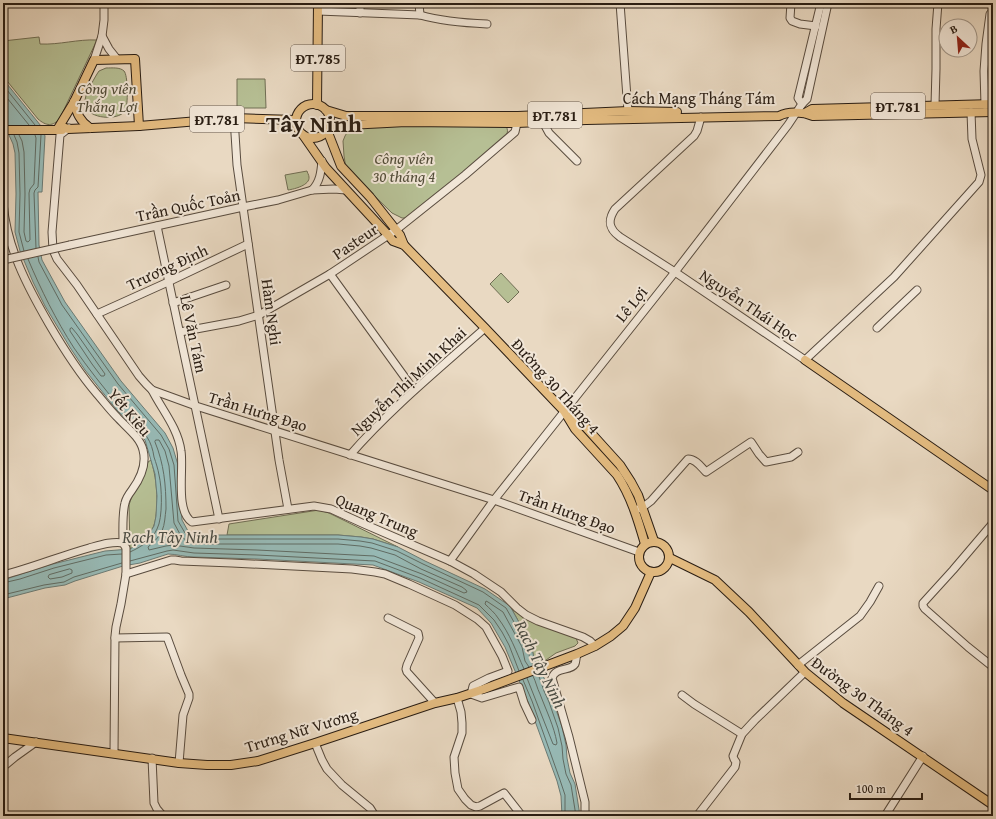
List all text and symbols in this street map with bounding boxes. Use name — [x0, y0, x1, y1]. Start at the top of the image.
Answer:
north arrow — [938, 18, 978, 58]
text: B — [947, 20, 960, 38]
road number: ĐT.785 — [291, 45, 345, 71]
park label: Công viên Thắng Lợi — [76, 76, 138, 118]
street label: Cách Mạng Tháng Tám — [623, 86, 775, 110]
road number: ĐT.781 — [871, 93, 925, 119]
road number: ĐT.781 — [528, 102, 582, 128]
road number: ĐT.781 — [190, 106, 244, 132]
district label: Tây Ninh — [266, 106, 362, 141]
park label: Công viên 30 tháng 4 — [372, 146, 435, 188]
street label: Trần Quốc Toản — [134, 182, 242, 228]
street label: Pasteur — [327, 217, 383, 265]
street label: Trương Định — [122, 238, 212, 296]
street label: Nguyễn Thái Học — [695, 263, 803, 347]
street label: Hàm Nghi — [255, 277, 289, 347]
street label: Lê Lợi — [609, 281, 653, 327]
street label: Lê Văn Tám — [174, 293, 214, 375]
street label: Nguyễn Thị Minh Khai — [345, 321, 472, 441]
street label: Đường 30 Tháng 4 — [506, 333, 606, 440]
street label: Yết Kiêu — [103, 383, 158, 442]
street label: Trần Hưng Đạo — [206, 385, 310, 437]
street label: Trần Hưng Đạo — [515, 482, 619, 540]
street label: Quang Trung — [332, 487, 422, 543]
water label: Rạch Tây Ninh — [121, 524, 218, 549]
water label: Rạch Tây Ninh — [508, 615, 573, 713]
street label: Đường 30 Tháng 4 — [807, 650, 920, 742]
street label: Trưng Nữ Vương — [242, 701, 360, 759]
scale bar — [850, 775, 922, 801]
text: 100 m — [856, 780, 886, 797]

